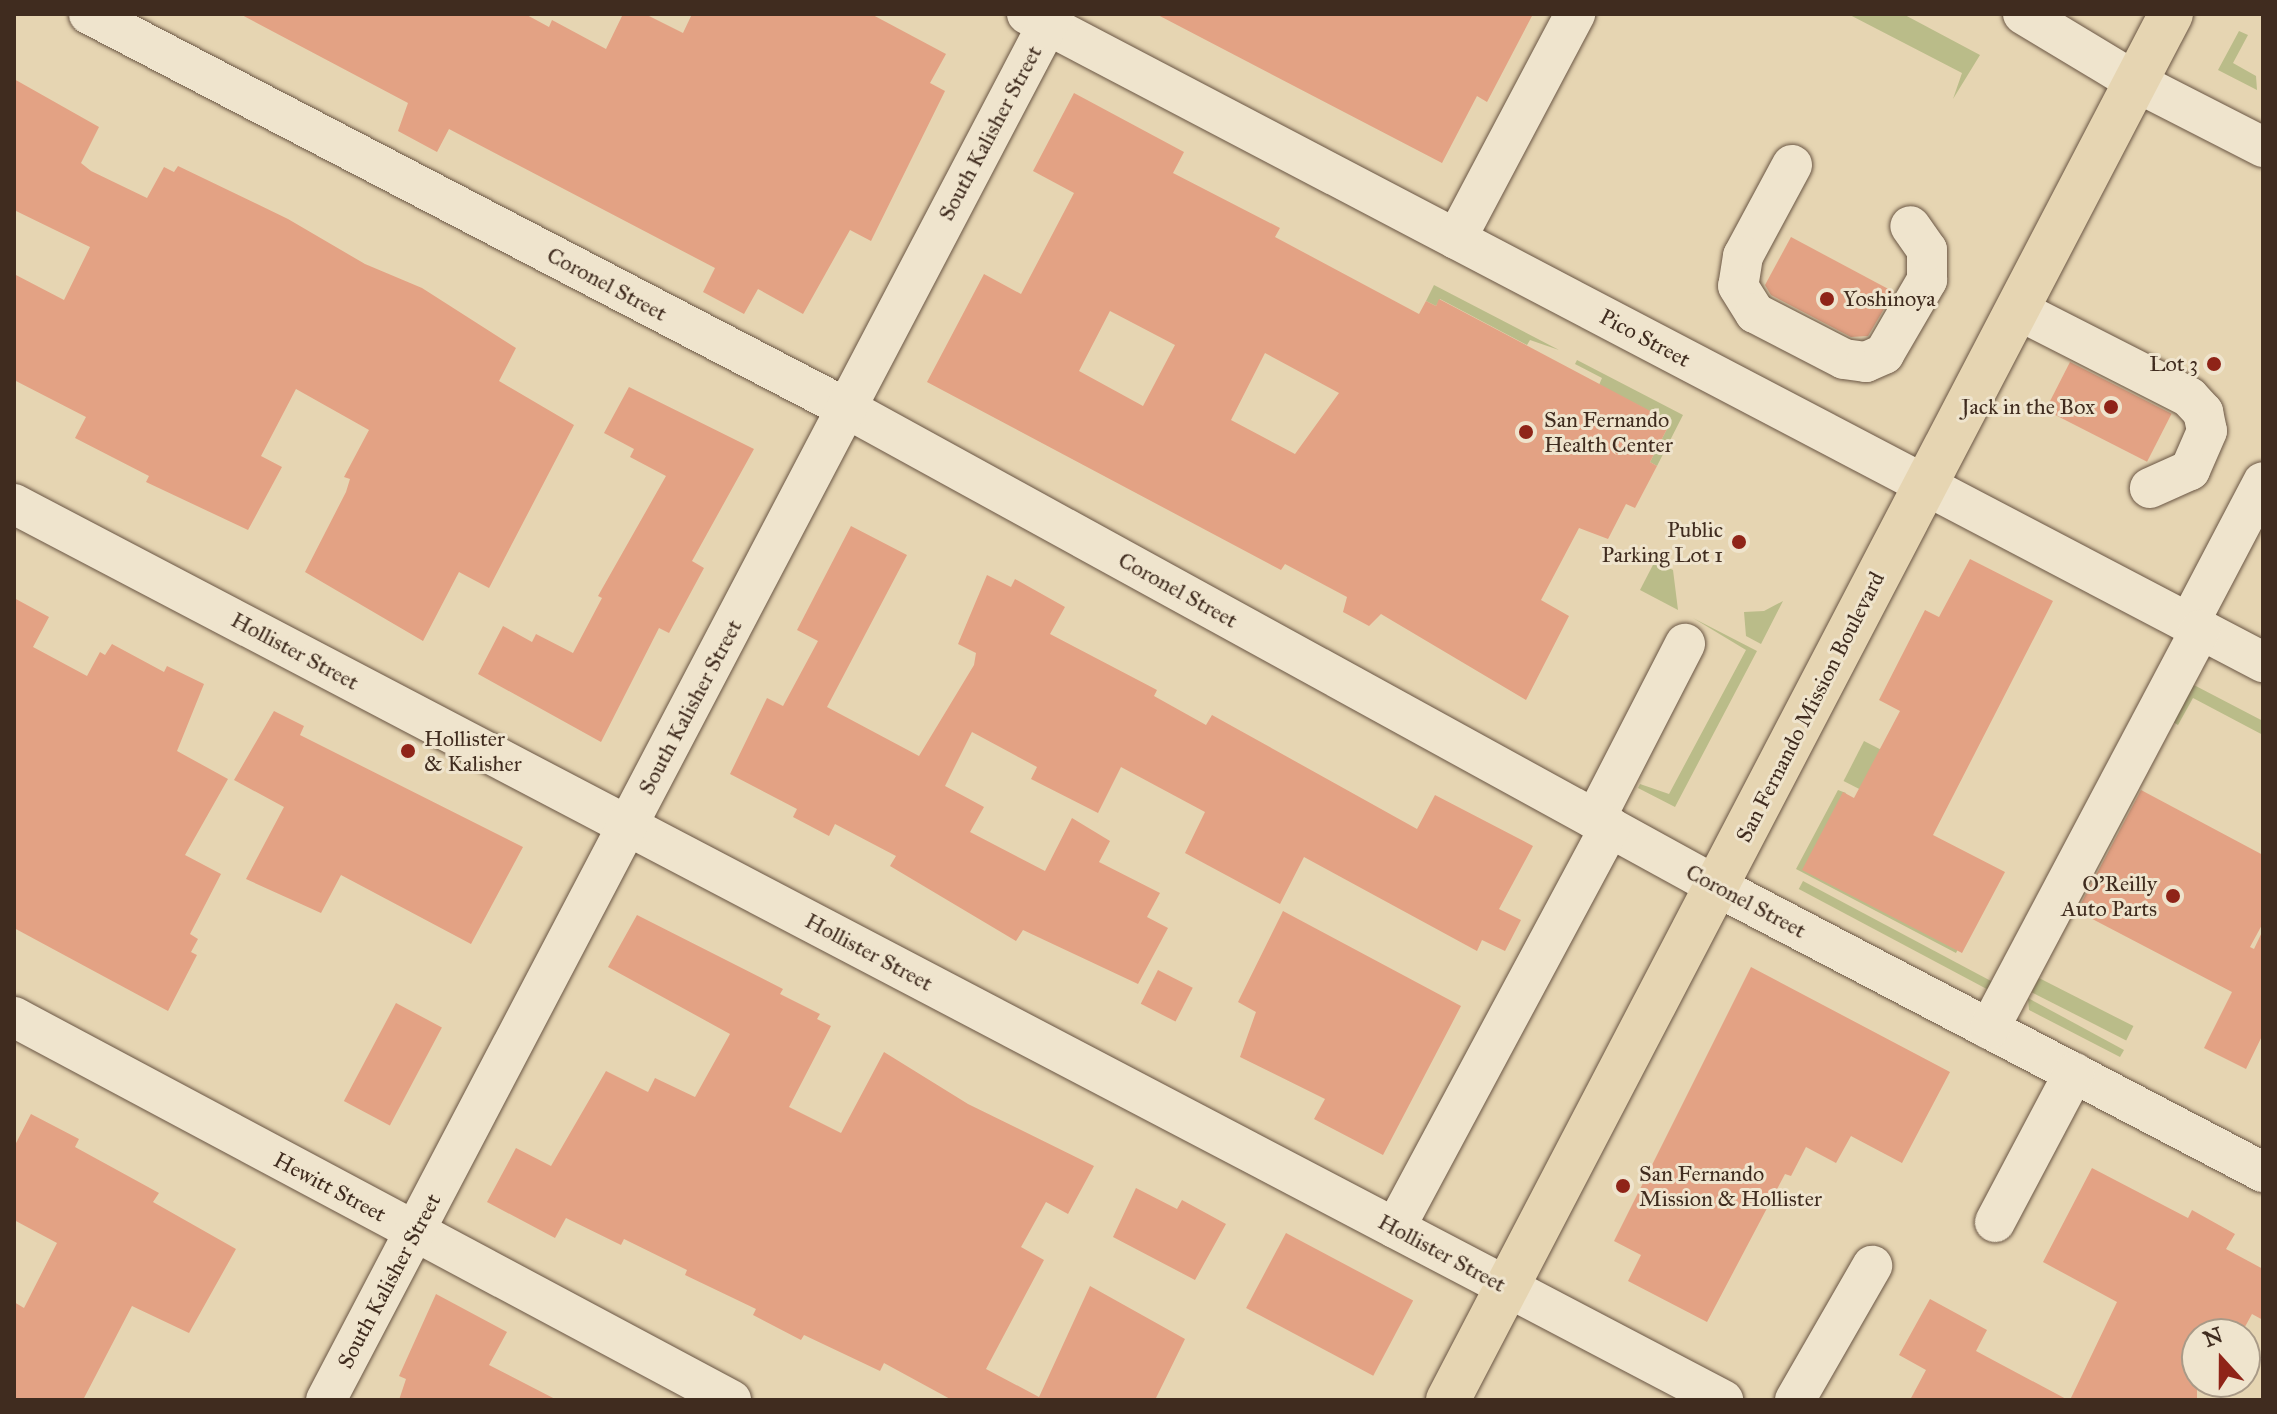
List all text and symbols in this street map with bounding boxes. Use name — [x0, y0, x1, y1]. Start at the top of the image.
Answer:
street label: South Kalisher Street — [933, 41, 1047, 225]
street label: Coronel Street — [543, 241, 671, 327]
place label: Yoshinoya — [1843, 286, 1935, 312]
marker: Yoshinoya — [1818, 290, 1836, 308]
street label: Pico Street — [1595, 303, 1695, 373]
place label: Lot 3 — [2149, 351, 2198, 377]
marker: Lot 3 — [2205, 355, 2223, 373]
place label: Jack in the Box — [1961, 394, 2095, 420]
marker: Jack in the Box — [2102, 398, 2120, 416]
place label: San Fernando Health Center — [1544, 406, 1673, 458]
marker: San Fernando Health Center — [1515, 421, 1537, 443]
place label: Public Parking Lot 1 — [1602, 516, 1723, 568]
marker: Public Parking Lot 1 — [1730, 533, 1748, 551]
street label: Coronel Street — [1114, 546, 1242, 634]
street label: San Fernando Mission Boulevard — [1730, 567, 1890, 847]
street label: Hollister Street — [227, 606, 363, 696]
street label: South Kalisher Street — [633, 615, 747, 799]
place label: Hollister & Kalisher — [424, 725, 522, 776]
marker: Hollister & Kalisher — [399, 742, 417, 760]
street label: Coronel Street — [1682, 858, 1810, 944]
place label: O'Reilly Auto Parts — [2061, 870, 2157, 922]
marker: O'Reilly Auto Parts — [2164, 887, 2182, 905]
street label: Hollister Street — [801, 907, 937, 997]
street label: Hewitt Street — [269, 1146, 391, 1228]
place label: San Fernando Mission & Hollister — [1639, 1160, 1822, 1212]
marker: San Fernando Mission & Hollister — [1614, 1177, 1632, 1195]
street label: South Kalisher Street — [332, 1189, 446, 1373]
street label: Hollister Street — [1374, 1208, 1510, 1298]
north arrow — [2181, 1318, 2261, 1398]
text: N — [2199, 1321, 2226, 1353]

